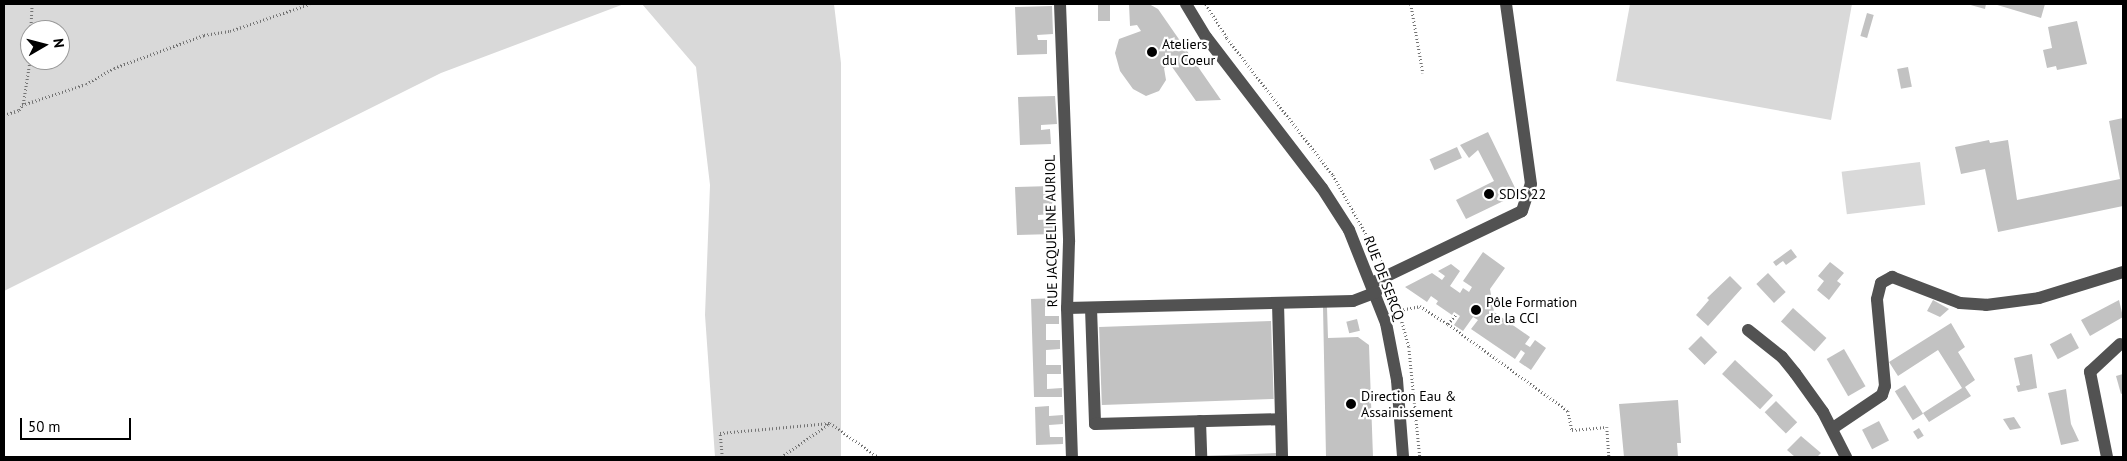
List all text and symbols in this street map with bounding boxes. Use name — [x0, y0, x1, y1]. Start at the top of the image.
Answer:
north arrow — [20, 20, 70, 70]
place label: Ateliers du Coeur — [1162, 36, 1215, 68]
text: N — [49, 37, 68, 49]
marker: Ateliers du Coeur — [1146, 46, 1158, 58]
street label: RUE JACQUELINE AURIOL — [1041, 154, 1061, 308]
place label: SDIS 22 — [1499, 186, 1546, 202]
marker: SDIS 22 — [1483, 188, 1495, 200]
street label: RUE DE SERCQ — [1360, 233, 1408, 323]
place label: Pôle Formation de la CCI — [1486, 294, 1577, 326]
marker: Pôle Formation de la CCI — [1470, 304, 1482, 316]
place label: Direction Eau & Assainissement — [1361, 388, 1456, 421]
marker: Direction Eau & Assainissement — [1345, 398, 1357, 410]
scale bar — [22, 408, 134, 440]
text: 50 m — [28, 417, 61, 436]

